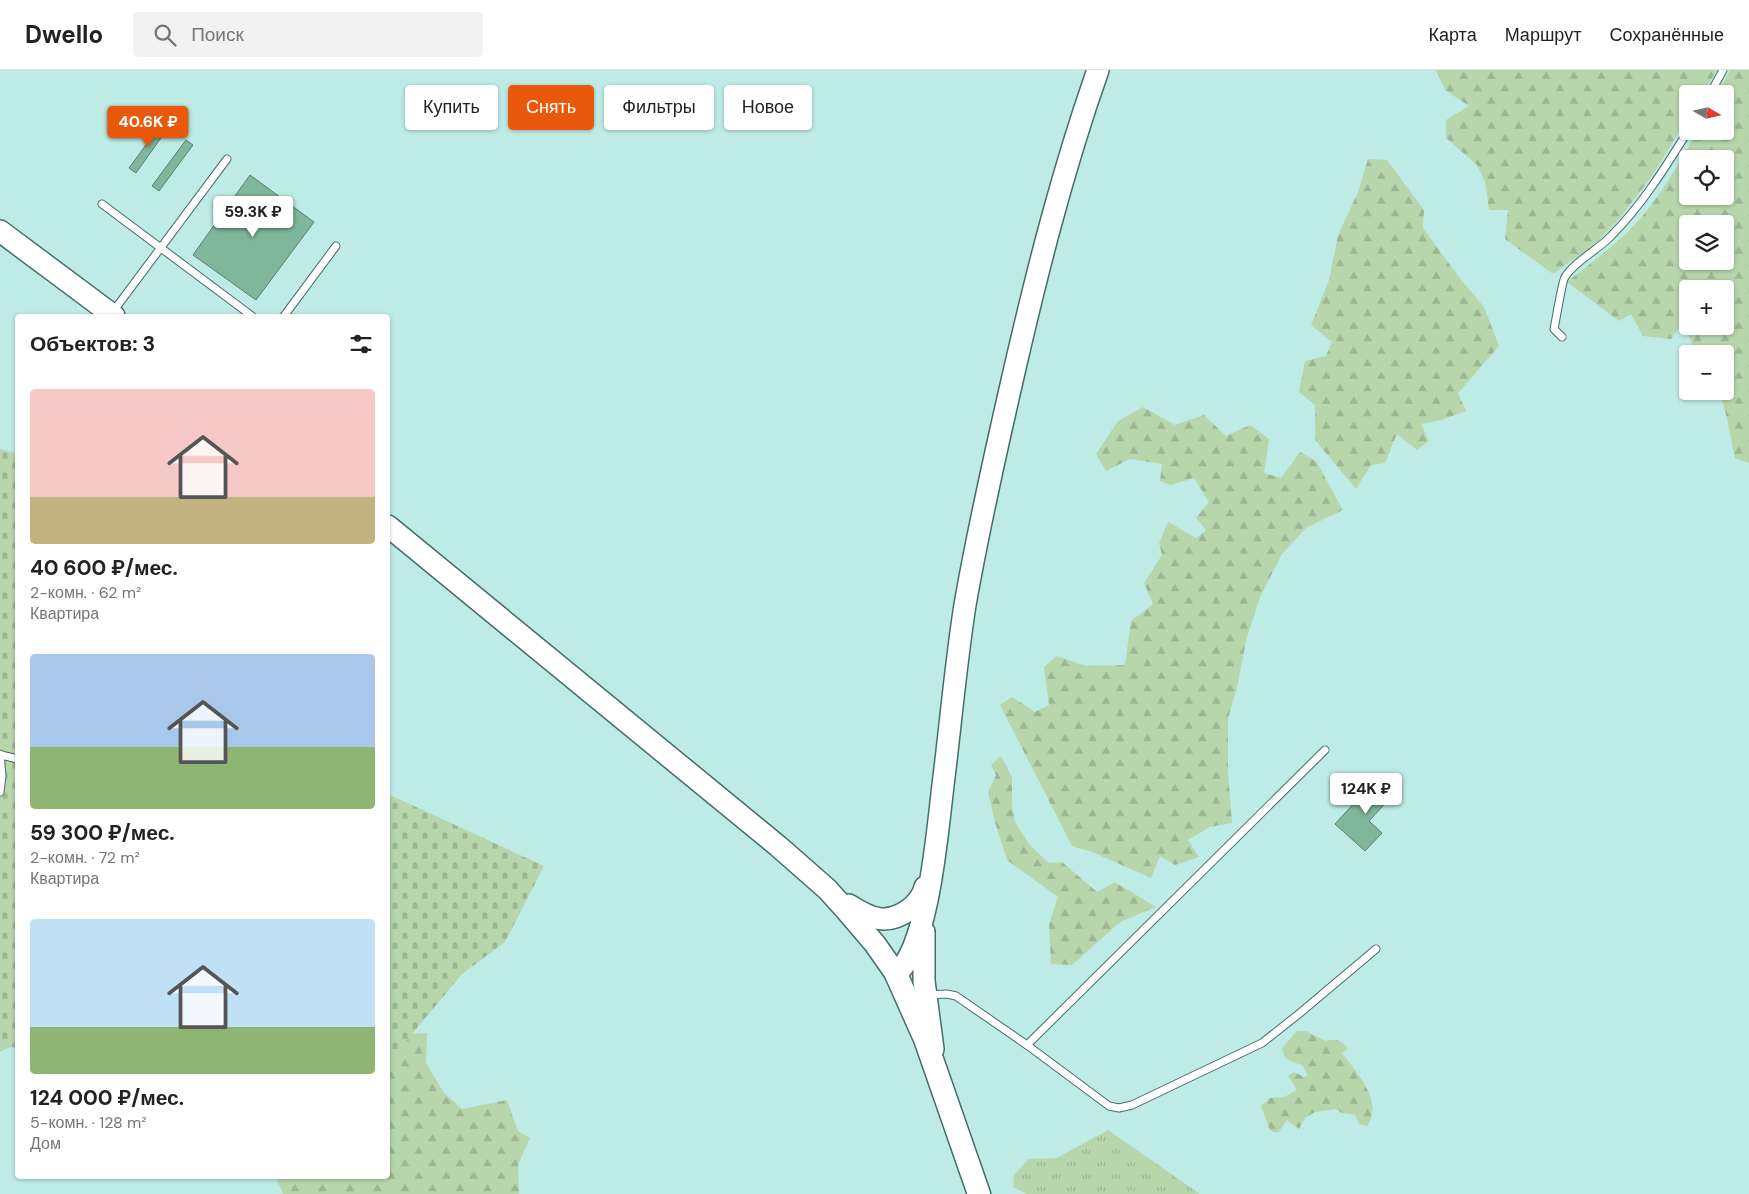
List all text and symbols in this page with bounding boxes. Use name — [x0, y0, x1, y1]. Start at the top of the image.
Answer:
search box — [133, 12, 483, 57]
text: Dwello — [25, 19, 103, 50]
icon: search — [151, 21, 179, 49]
text: Поиск — [191, 22, 244, 47]
text: Карта — [1429, 23, 1477, 47]
text: Маршрут — [1505, 23, 1581, 47]
text: Сохранённые — [1609, 23, 1724, 47]
chip: Купить — [405, 85, 498, 130]
chip: Снять — [508, 85, 594, 130]
chip: Фильтры — [604, 85, 714, 130]
chip: Новое — [724, 85, 812, 130]
north arrow — [1679, 85, 1734, 140]
map controls — [1679, 85, 1734, 400]
pin: 40.6K ₽ — [102, 106, 194, 148]
text: 40.6K ₽ — [118, 111, 178, 132]
button: locate — [1679, 150, 1734, 205]
pin: 59.3K ₽ — [207, 196, 299, 238]
text: 59.3K ₽ — [224, 201, 282, 222]
button: layers — [1679, 215, 1734, 270]
button: + — [1679, 280, 1734, 335]
text: Объектов: 3 — [30, 330, 155, 358]
icon: filters — [347, 330, 375, 358]
button: − — [1679, 345, 1734, 400]
icon: home — [158, 422, 248, 512]
text: 40 600 ₽/мес. — [30, 554, 178, 582]
text: 2-комн. · 62 m² — [30, 582, 141, 603]
text: Квартира — [30, 603, 99, 624]
icon: home — [158, 687, 248, 777]
pin: 124K ₽ — [1325, 772, 1407, 815]
text: 124K ₽ — [1341, 778, 1391, 799]
text: 59 300 ₽/мес. — [30, 819, 175, 847]
text: 2-комн. · 72 m² — [30, 847, 140, 868]
text: Квартира — [30, 868, 99, 889]
icon: home — [158, 952, 248, 1042]
text: 124 000 ₽/мес. — [30, 1084, 184, 1112]
text: 5-комн. · 128 m² — [30, 1112, 147, 1133]
text: Дом — [30, 1133, 61, 1154]

